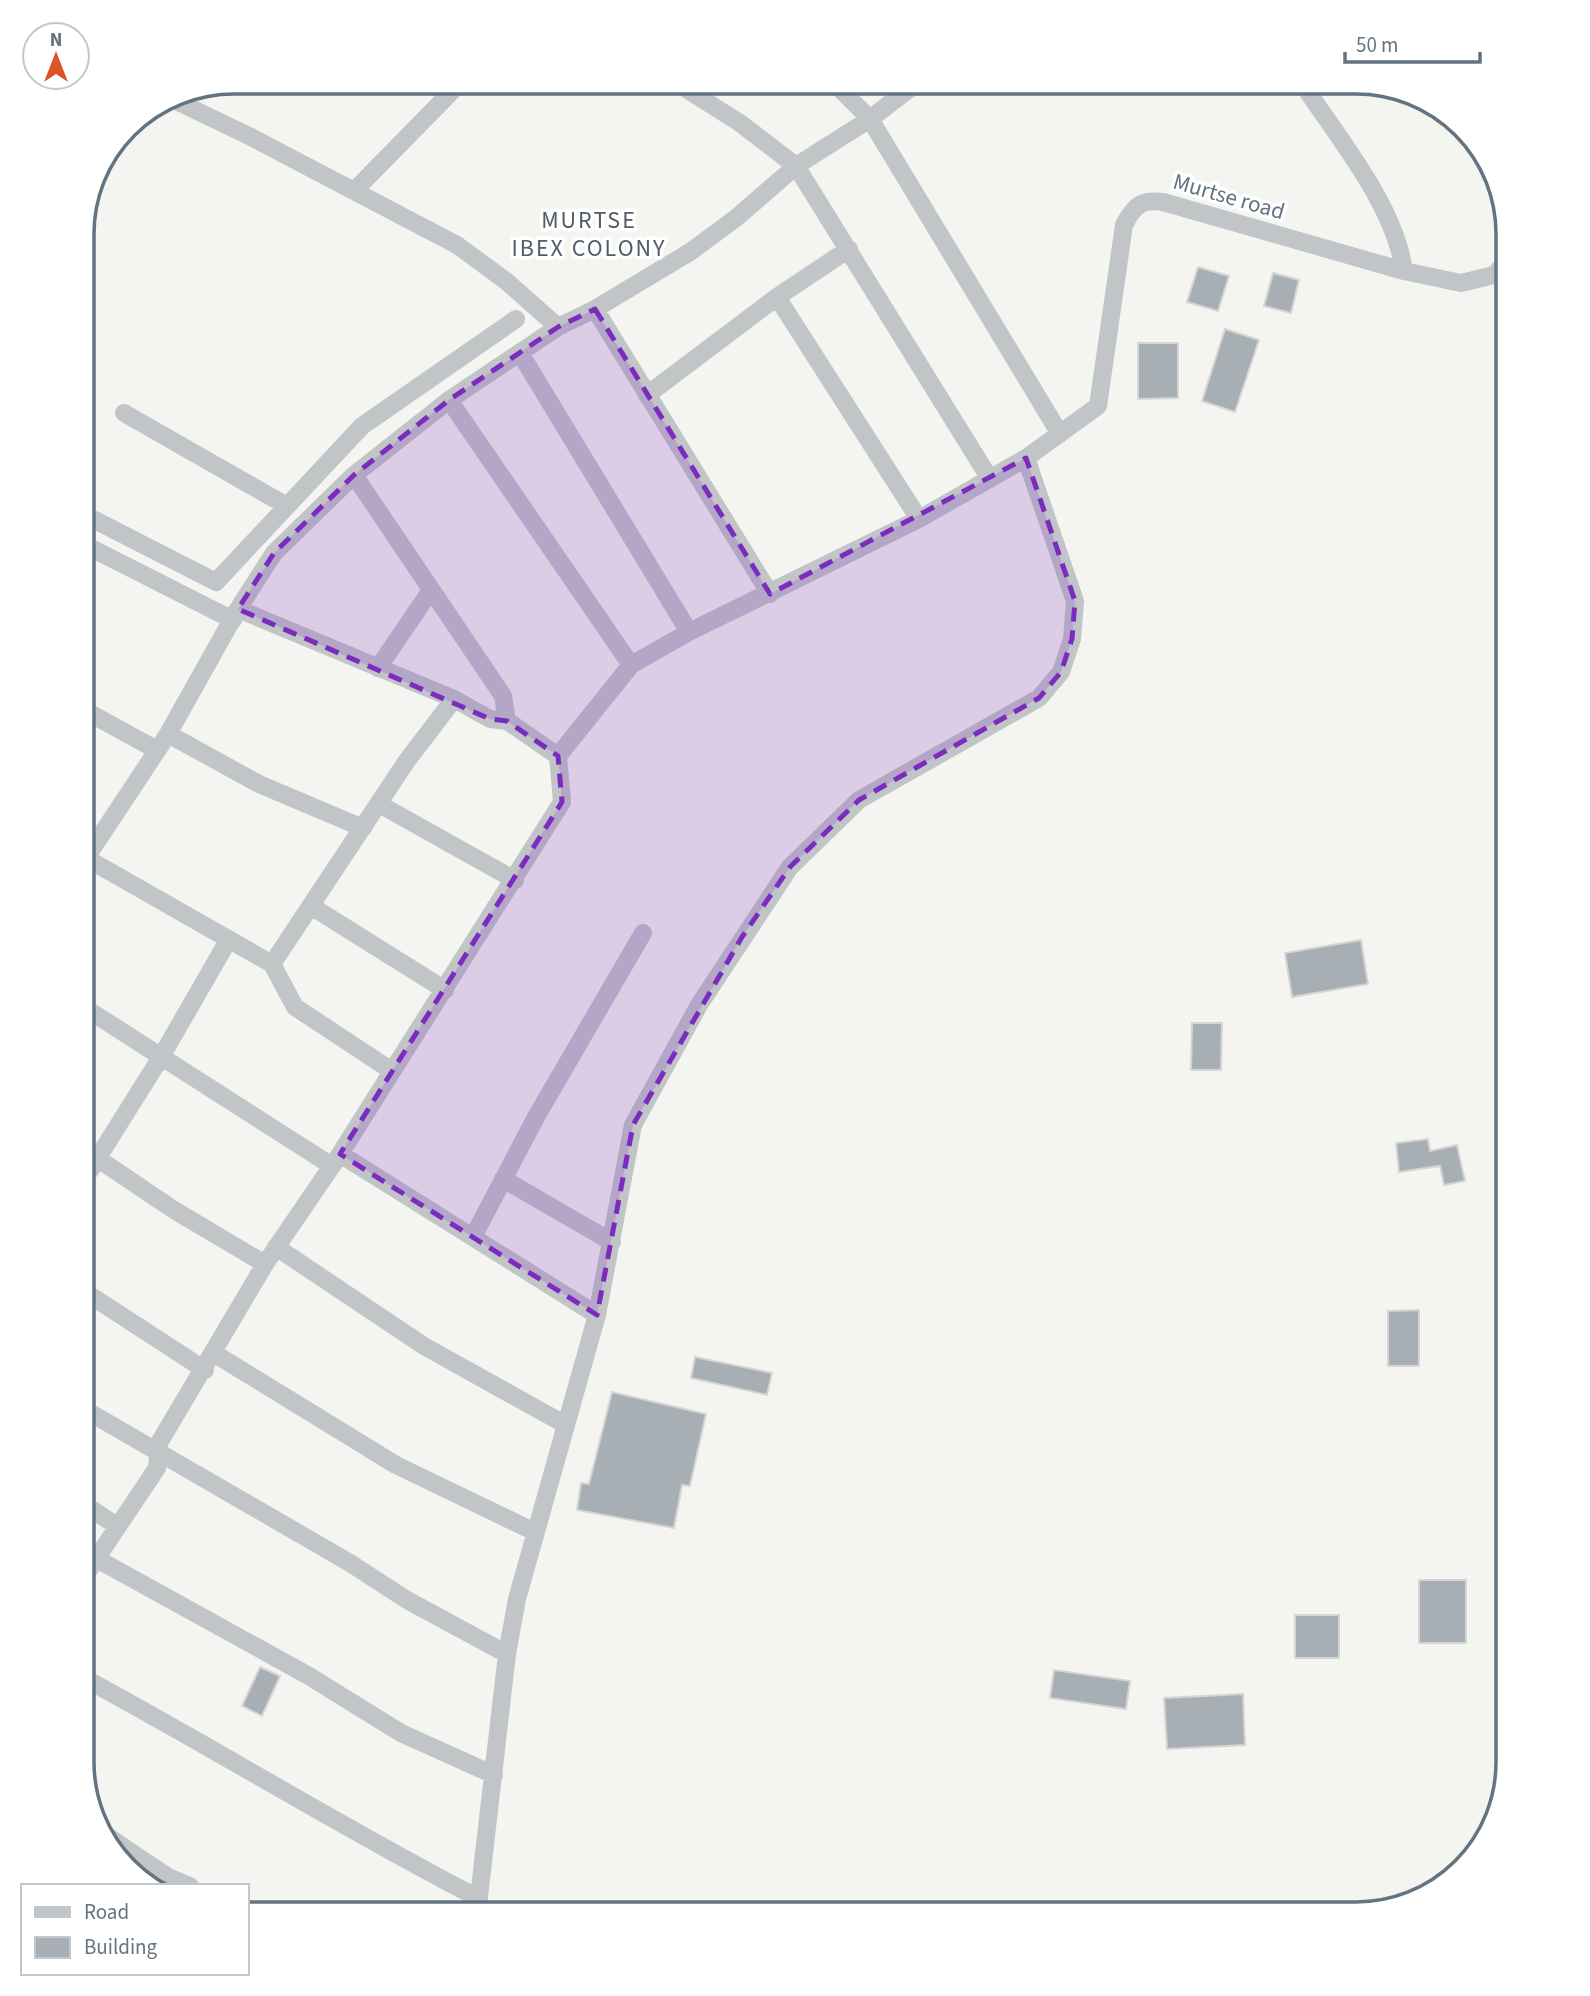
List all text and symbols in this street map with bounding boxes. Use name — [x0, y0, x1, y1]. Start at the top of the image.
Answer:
north arrow — [21, 21, 91, 91]
scale bar — [1345, 21, 1480, 65]
text: N — [50, 27, 62, 54]
text: 50 m — [1356, 30, 1398, 60]
street label: Murtse road — [1169, 165, 1289, 228]
district label: MURTSE IBEX COLONY — [511, 203, 667, 266]
legend — [21, 1884, 248, 1975]
text: Road — [84, 1897, 129, 1927]
text: Building — [84, 1932, 158, 1962]

